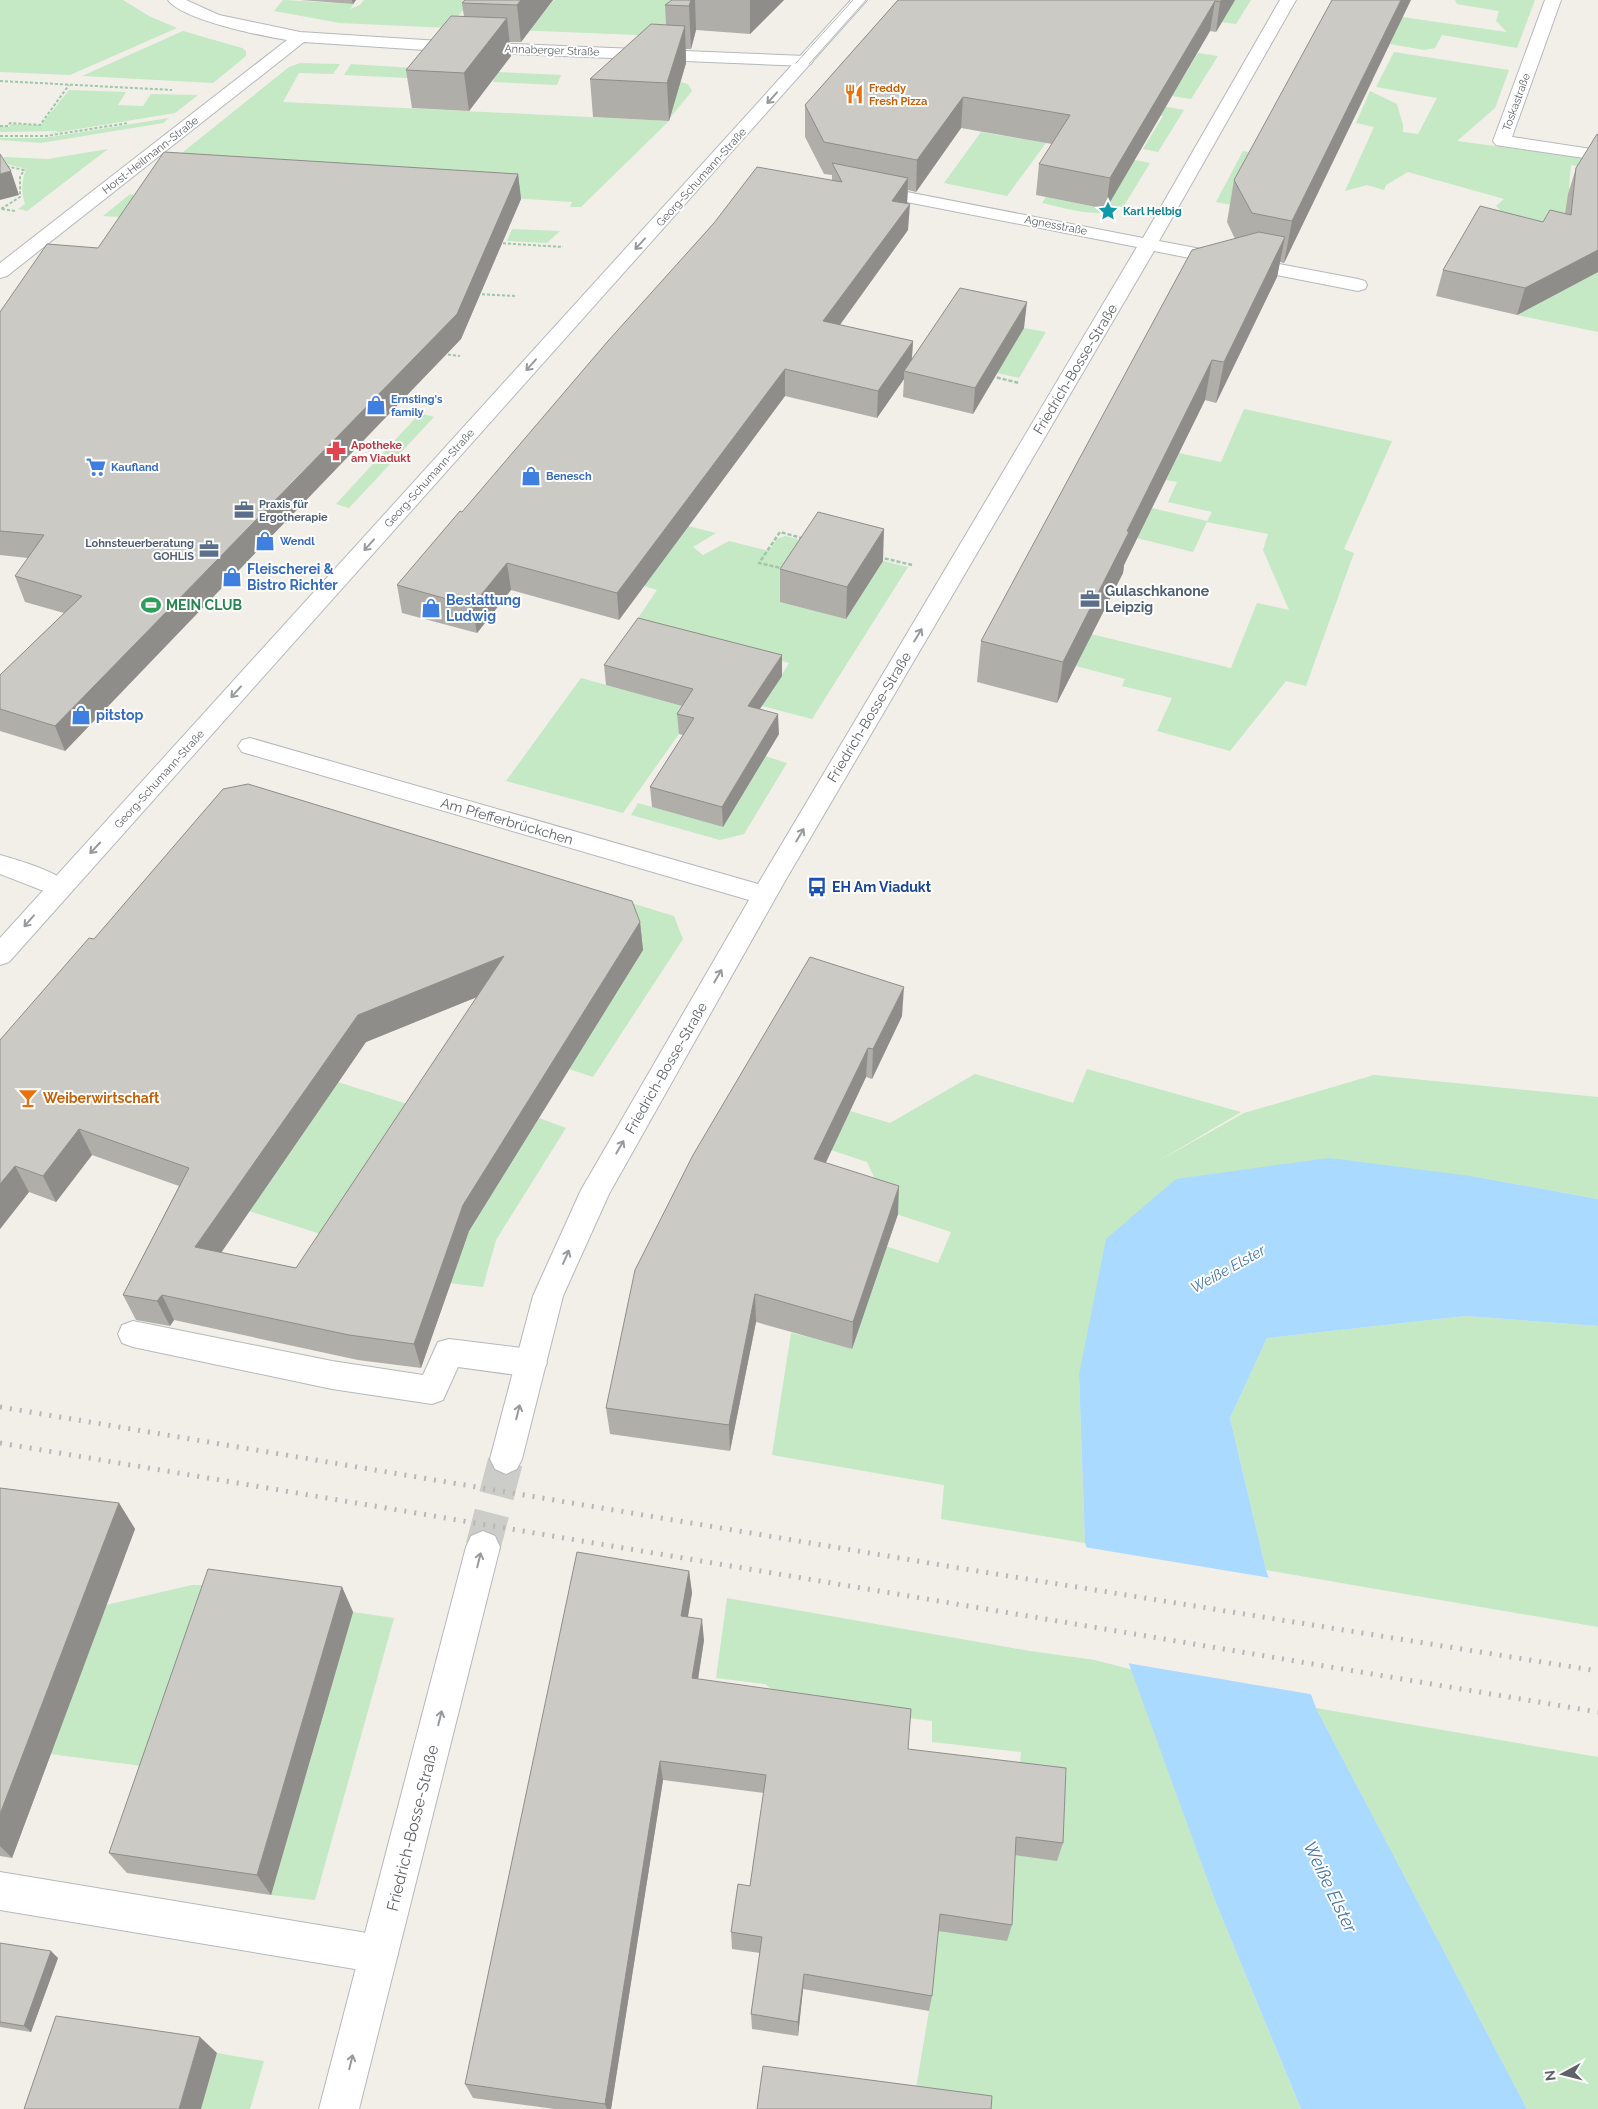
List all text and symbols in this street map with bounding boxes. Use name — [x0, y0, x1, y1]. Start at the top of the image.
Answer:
street label: Annaberger Straße — [504, 42, 600, 59]
street label: Toskastraße — [1500, 71, 1533, 133]
place label: Freddy Fresh Pizza — [869, 82, 927, 108]
restaurant icon: Freddy Fresh Pizza — [843, 83, 865, 105]
one-way arrow — [766, 91, 778, 104]
street label: Horst-Heilmann-Straße — [100, 114, 201, 197]
street label: Georg-Schumann-Straße — [654, 125, 749, 229]
place icon: Karl Helbig — [1097, 200, 1119, 222]
place label: Karl Helbig — [1123, 205, 1182, 218]
street label: Agnesstraße — [1023, 213, 1089, 238]
one-way arrow — [634, 238, 646, 251]
street label: Friedrich-Bosse-Straße — [1030, 301, 1120, 437]
one-way arrow — [525, 359, 537, 372]
place label: Ernsting's family — [391, 393, 443, 419]
shop icon: Ernsting's family — [365, 394, 387, 416]
street label: Georg-Schumann-Straße — [382, 426, 477, 530]
place label: Apotheke am Viadukt — [351, 439, 411, 465]
pharmacy icon: Apotheke am Viadukt — [325, 440, 347, 462]
supermarket icon: Kaufland — [85, 456, 107, 478]
place label: Kaufland — [111, 461, 159, 474]
shop icon: Benesch — [520, 465, 542, 487]
place label: Benesch — [546, 470, 592, 483]
place label: Praxis für Ergotherapie — [259, 498, 328, 524]
office icon: Praxis für Ergotherapie — [233, 499, 255, 521]
shop icon: Wendl — [254, 530, 276, 552]
place label: Wendl — [280, 535, 315, 548]
place label: Lohnsteuerberatung GOHLIS — [85, 537, 194, 563]
office icon: Lohnsteuerberatung GOHLIS — [198, 538, 220, 560]
one-way arrow — [363, 538, 375, 551]
place label: Fleischerei & Bistro Richter — [247, 561, 338, 593]
shop icon: Fleischerei & Bistro Richter — [221, 566, 243, 588]
place label: Gulaschkanone Leipzig — [1105, 583, 1210, 615]
office icon: Gulaschkanone Leipzig — [1079, 588, 1101, 610]
place label: Bestattung Ludwig — [446, 592, 521, 624]
sports icon: MEIN CLUB — [140, 594, 162, 616]
place label: MEIN CLUB — [166, 597, 243, 613]
shop icon: Bestattung Ludwig — [420, 597, 442, 619]
one-way arrow — [913, 628, 923, 642]
street label: Friedrich-Bosse-Straße — [824, 649, 914, 785]
one-way arrow — [231, 686, 242, 699]
shop icon: pitstop — [70, 704, 92, 726]
place label: pitstop — [96, 707, 143, 723]
street label: Georg-Schumann-Straße — [112, 727, 207, 831]
street label: Am Pfefferbrückchen — [439, 794, 575, 848]
one-way arrow — [795, 829, 805, 843]
one-way arrow — [89, 842, 101, 855]
bus stop icon: EH Am Viadukt — [806, 876, 828, 898]
place label: EH Am Viadukt — [832, 879, 932, 895]
one-way arrow — [24, 915, 35, 928]
one-way arrow — [714, 969, 724, 983]
street label: Friedrich-Bosse-Straße — [622, 999, 710, 1137]
bar icon: Weiberwirtschaft — [17, 1087, 39, 1109]
place label: Weiberwirtschaft — [43, 1090, 160, 1106]
one-way arrow — [616, 1141, 626, 1155]
water label: Weiße Elster — [1188, 1241, 1269, 1297]
one-way arrow — [561, 1250, 571, 1265]
one-way arrow — [514, 1404, 524, 1420]
one-way arrow — [475, 1553, 485, 1569]
one-way arrow — [436, 1710, 445, 1726]
street label: Friedrich-Bosse-Straße — [383, 1743, 442, 1913]
water label: Weiße Elster — [1299, 1838, 1362, 1937]
north arrow — [1538, 2049, 1588, 2099]
one-way arrow — [347, 2054, 357, 2070]
text: N — [1542, 2069, 1559, 2082]

